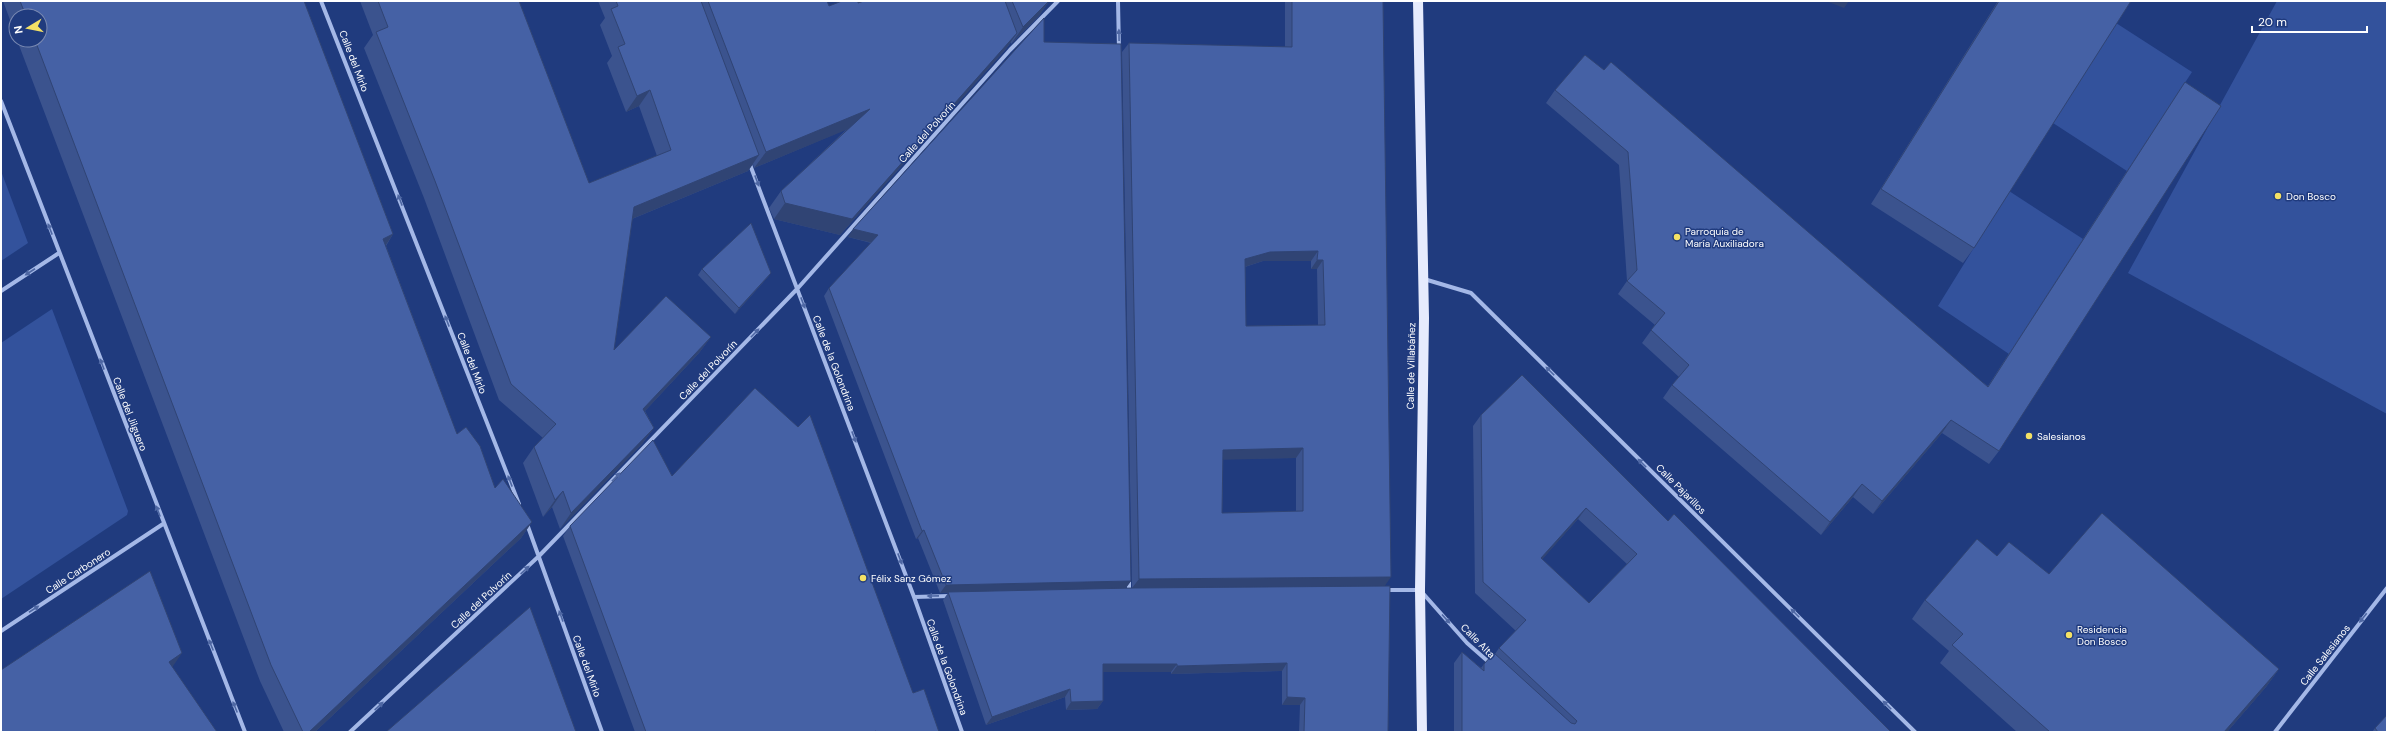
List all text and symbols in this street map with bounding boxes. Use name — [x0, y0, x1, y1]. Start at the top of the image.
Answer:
north arrow — [8, 8, 48, 48]
scale bar — [2252, 8, 2367, 34]
text: 20 m — [2258, 14, 2287, 30]
text: N — [11, 25, 26, 35]
street label: Calle del Mirlo — [336, 28, 372, 94]
one-way arrow — [1115, 29, 1122, 41]
street label: Calle del Polvorín — [896, 98, 958, 166]
one-way arrow — [754, 176, 760, 188]
place label: Don Bosco — [2286, 190, 2336, 203]
marker: Don Bosco — [2273, 191, 2283, 201]
one-way arrow — [396, 194, 402, 206]
one-way arrow — [47, 223, 53, 235]
place label: Parroquia de María Auxiliadora — [1685, 225, 1764, 250]
marker: Parroquia de María Auxiliadora — [1672, 232, 1682, 242]
one-way arrow — [25, 268, 35, 276]
one-way arrow — [801, 297, 807, 309]
street label: Calle de la Golondrina — [810, 313, 858, 413]
one-way arrow — [444, 315, 450, 327]
street label: Calle de Villabáñez — [1404, 322, 1418, 409]
one-way arrow — [750, 328, 760, 338]
street label: Calle del Mirlo — [454, 330, 490, 396]
street label: Calle del Polvorín — [676, 337, 740, 403]
one-way arrow — [98, 357, 104, 369]
one-way arrow — [1545, 366, 1555, 376]
street label: Calle del Jilguero — [110, 375, 150, 453]
place label: Salesianos — [2037, 430, 2086, 443]
marker: Salesianos — [2024, 431, 2034, 441]
one-way arrow — [851, 432, 857, 444]
one-way arrow — [1638, 458, 1647, 468]
street label: Calle Pajarillos — [1653, 461, 1709, 517]
one-way arrow — [611, 472, 621, 482]
one-way arrow — [507, 475, 513, 487]
one-way arrow — [155, 505, 161, 517]
street label: Calle Carbonero — [43, 545, 113, 597]
one-way arrow — [897, 553, 903, 565]
one-way arrow — [520, 565, 531, 574]
street label: Calle del Polvorín — [448, 568, 514, 632]
place label: Félix Sanz Gómez — [871, 572, 951, 585]
marker: Félix Sanz Gómez — [858, 573, 868, 583]
one-way arrow — [927, 593, 939, 600]
one-way arrow — [28, 605, 39, 613]
one-way arrow — [1790, 608, 1800, 618]
one-way arrow — [557, 610, 563, 622]
one-way arrow — [2359, 613, 2367, 624]
one-way arrow — [1441, 614, 1450, 624]
street label: Calle de la Golondrina — [924, 617, 970, 717]
street label: Calle Alta — [1458, 621, 1498, 661]
street label: Calle Salesianos — [2297, 622, 2353, 688]
place label: Residencia Don Bosco — [2077, 623, 2127, 648]
marker: Residencia Don Bosco — [2064, 630, 2074, 640]
street label: Calle del Mirlo — [570, 633, 604, 699]
one-way arrow — [208, 640, 214, 651]
one-way arrow — [232, 700, 238, 712]
one-way arrow — [1882, 700, 1892, 709]
one-way arrow — [373, 701, 384, 710]

